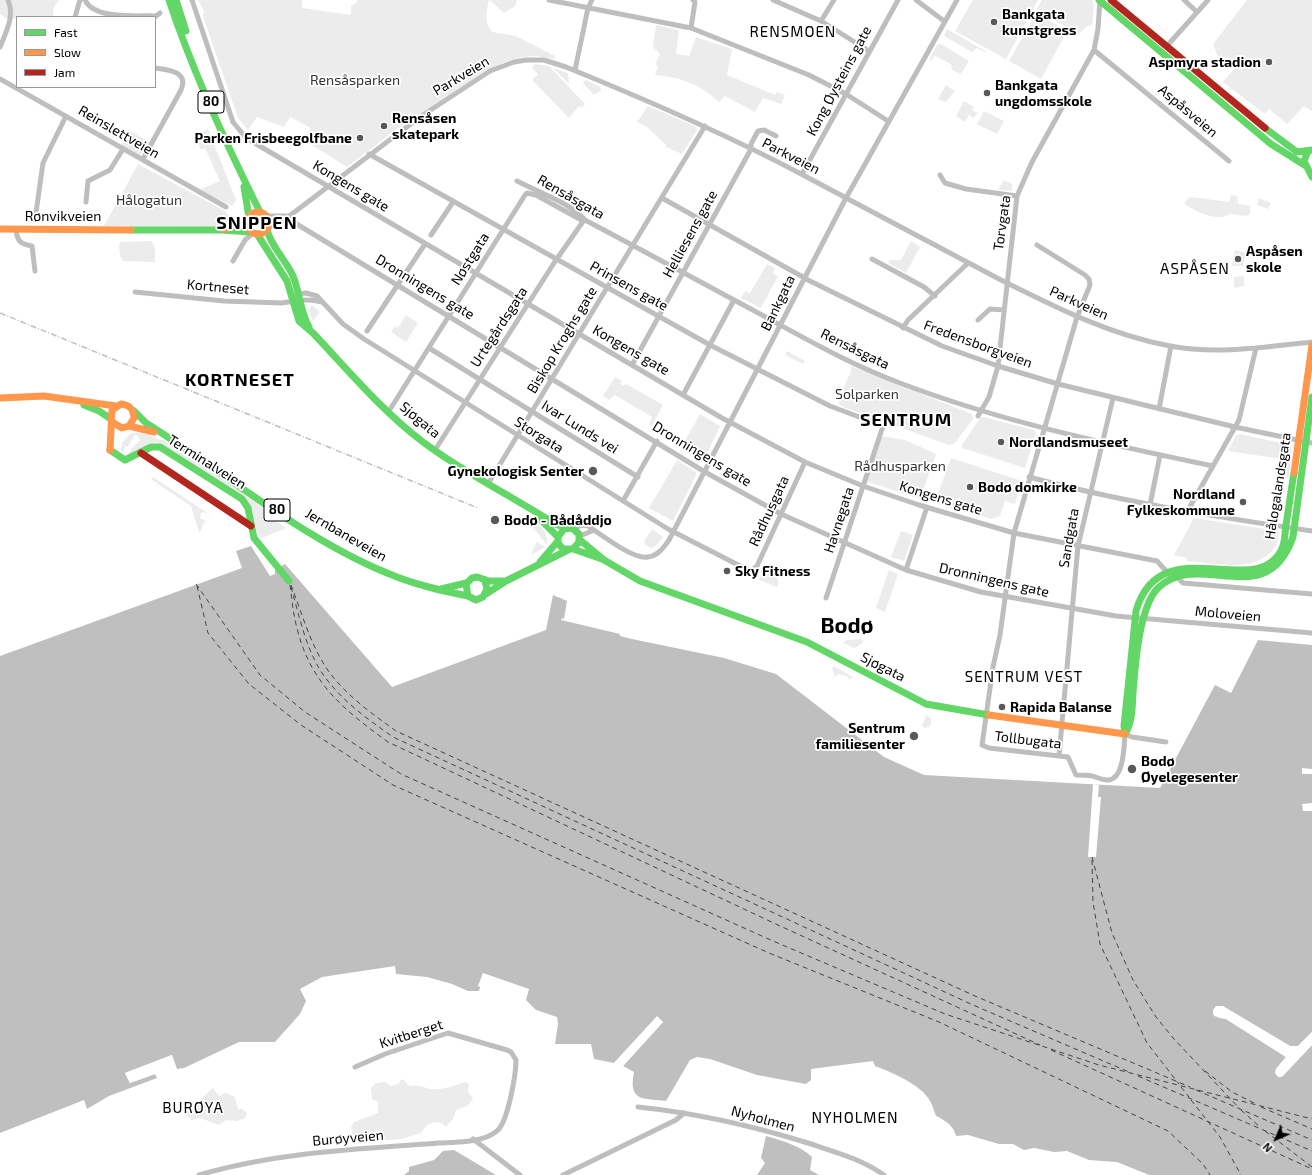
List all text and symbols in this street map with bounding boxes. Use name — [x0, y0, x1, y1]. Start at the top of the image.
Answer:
place label: Bankgata kunstgress — [1002, 6, 1076, 38]
legend — [16, 16, 156, 88]
marker: Bankgata kunstgress — [989, 17, 999, 27]
district label: RENSMOEN — [750, 23, 836, 41]
street label: Kong Øysteins gate — [803, 23, 875, 139]
text: Fast — [54, 25, 77, 39]
text: Slow — [54, 45, 81, 59]
street label: Parkveien — [430, 53, 492, 99]
place label: Aspmyra stadion — [1149, 54, 1261, 70]
marker: Aspmyra stadion — [1264, 57, 1274, 67]
text: Jam — [54, 65, 75, 79]
park label: Rensåsparken — [310, 72, 400, 88]
place label: Bankgata ungdomsskole — [995, 77, 1092, 110]
street label: Aspåsveien — [1155, 81, 1221, 141]
marker: Bankgata ungdomsskole — [982, 88, 992, 98]
road number: 80 — [198, 91, 224, 113]
street label: Reinslettveien — [75, 102, 163, 162]
place label: Rensåsen skatepark — [392, 110, 459, 142]
marker: Rensåsen skatepark — [379, 121, 389, 131]
place label: Parken Frisbeegolfbane — [195, 130, 352, 146]
marker: Parken Frisbeegolfbane — [355, 133, 365, 143]
street label: Parkveien — [759, 134, 823, 178]
street label: Kongens gate — [310, 157, 392, 215]
street label: Rensåsgata — [535, 171, 607, 223]
street label: Helliesens gate — [659, 187, 721, 281]
park label: Hålogatun — [116, 192, 182, 208]
street label: Torvgata — [990, 194, 1014, 252]
street label: Rønvikveien — [25, 208, 101, 224]
district label: SNIPPEN — [216, 212, 298, 234]
street label: Nøstgata — [447, 230, 493, 288]
place label: Aspåsen skole — [1246, 243, 1303, 276]
street label: Dronningens gate — [372, 251, 478, 323]
marker: Aspåsen skole — [1233, 254, 1243, 264]
street label: Prinsens gate — [587, 258, 671, 314]
district label: ASPÅSEN — [1160, 260, 1230, 278]
street label: Bankgata — [757, 272, 799, 334]
street label: Kortneset — [186, 276, 250, 298]
street label: Parkveien — [1047, 283, 1111, 323]
street label: Urtegårdsgata — [467, 284, 531, 370]
street label: Biskop Kroghs gate — [524, 284, 600, 396]
street label: Fredensborgveien — [921, 317, 1035, 371]
street label: Kongens gate — [590, 321, 672, 379]
street label: Rensåsgata — [818, 325, 892, 373]
district label: KORTNESET — [185, 369, 295, 391]
park label: Solparken — [835, 386, 899, 402]
street label: Ivar Lunds vei — [539, 397, 621, 457]
street label: Sjøgata — [396, 398, 444, 442]
district label: SENTRUM — [860, 409, 952, 431]
street label: Storgata — [511, 413, 567, 457]
street label: Dronningens gate — [649, 418, 755, 490]
street label: Terminalveien — [165, 431, 249, 493]
street label: Hålogalandsgata — [1261, 431, 1295, 541]
place label: Nordlandsmuseet — [1009, 434, 1128, 450]
marker: Nordlandsmuseet — [996, 437, 1006, 447]
park label: Rådhusparken — [854, 458, 946, 474]
place label: Gynekologisk Senter — [448, 463, 584, 479]
marker: Gynekologisk Senter — [587, 465, 599, 477]
street label: Rådhusgata — [745, 473, 793, 549]
street label: Kongens gate — [897, 477, 985, 519]
place label: Bodø domkirke — [978, 479, 1077, 495]
marker: Bodø domkirke — [965, 482, 975, 492]
street label: Havnegata — [820, 485, 858, 555]
place label: Nordland Fylkeskommune — [1127, 486, 1235, 518]
marker: Nordland Fylkeskommune — [1238, 497, 1248, 507]
road number: 80 — [264, 499, 290, 521]
street label: Jernbaneveien — [302, 505, 390, 565]
street label: Sandgata — [1056, 507, 1082, 569]
place label: Bodø - Bådåddjo — [504, 512, 612, 528]
marker: Bodø - Bådåddjo — [489, 514, 501, 526]
street label: Dronningens gate — [937, 559, 1051, 601]
place label: Sky Fitness — [735, 563, 811, 579]
marker: Sky Fitness — [722, 566, 732, 576]
street label: Moloveien — [1194, 603, 1262, 625]
district label: Bodø — [820, 613, 874, 639]
street label: Sjøgata — [858, 649, 908, 685]
district label: SENTRUM VEST — [965, 668, 1083, 686]
place label: Rapida Balanse — [1010, 699, 1112, 715]
marker: Rapida Balanse — [997, 702, 1007, 712]
place label: Sentrum familiesenter — [815, 720, 905, 752]
street label: Tollbugata — [994, 728, 1062, 752]
marker: Sentrum familiesenter — [908, 730, 920, 742]
place label: Bodø Øyelegesenter — [1141, 753, 1238, 786]
marker: Bodø Øyelegesenter — [1126, 763, 1138, 775]
street label: Kvitberget — [377, 1016, 445, 1052]
district label: BURØYA — [162, 1099, 224, 1117]
street label: Nyholmen — [729, 1102, 797, 1136]
district label: NYHOLMEN — [812, 1109, 898, 1127]
north arrow — [1256, 1119, 1296, 1159]
street label: Burøyveien — [312, 1127, 384, 1149]
text: N — [1260, 1140, 1275, 1155]

